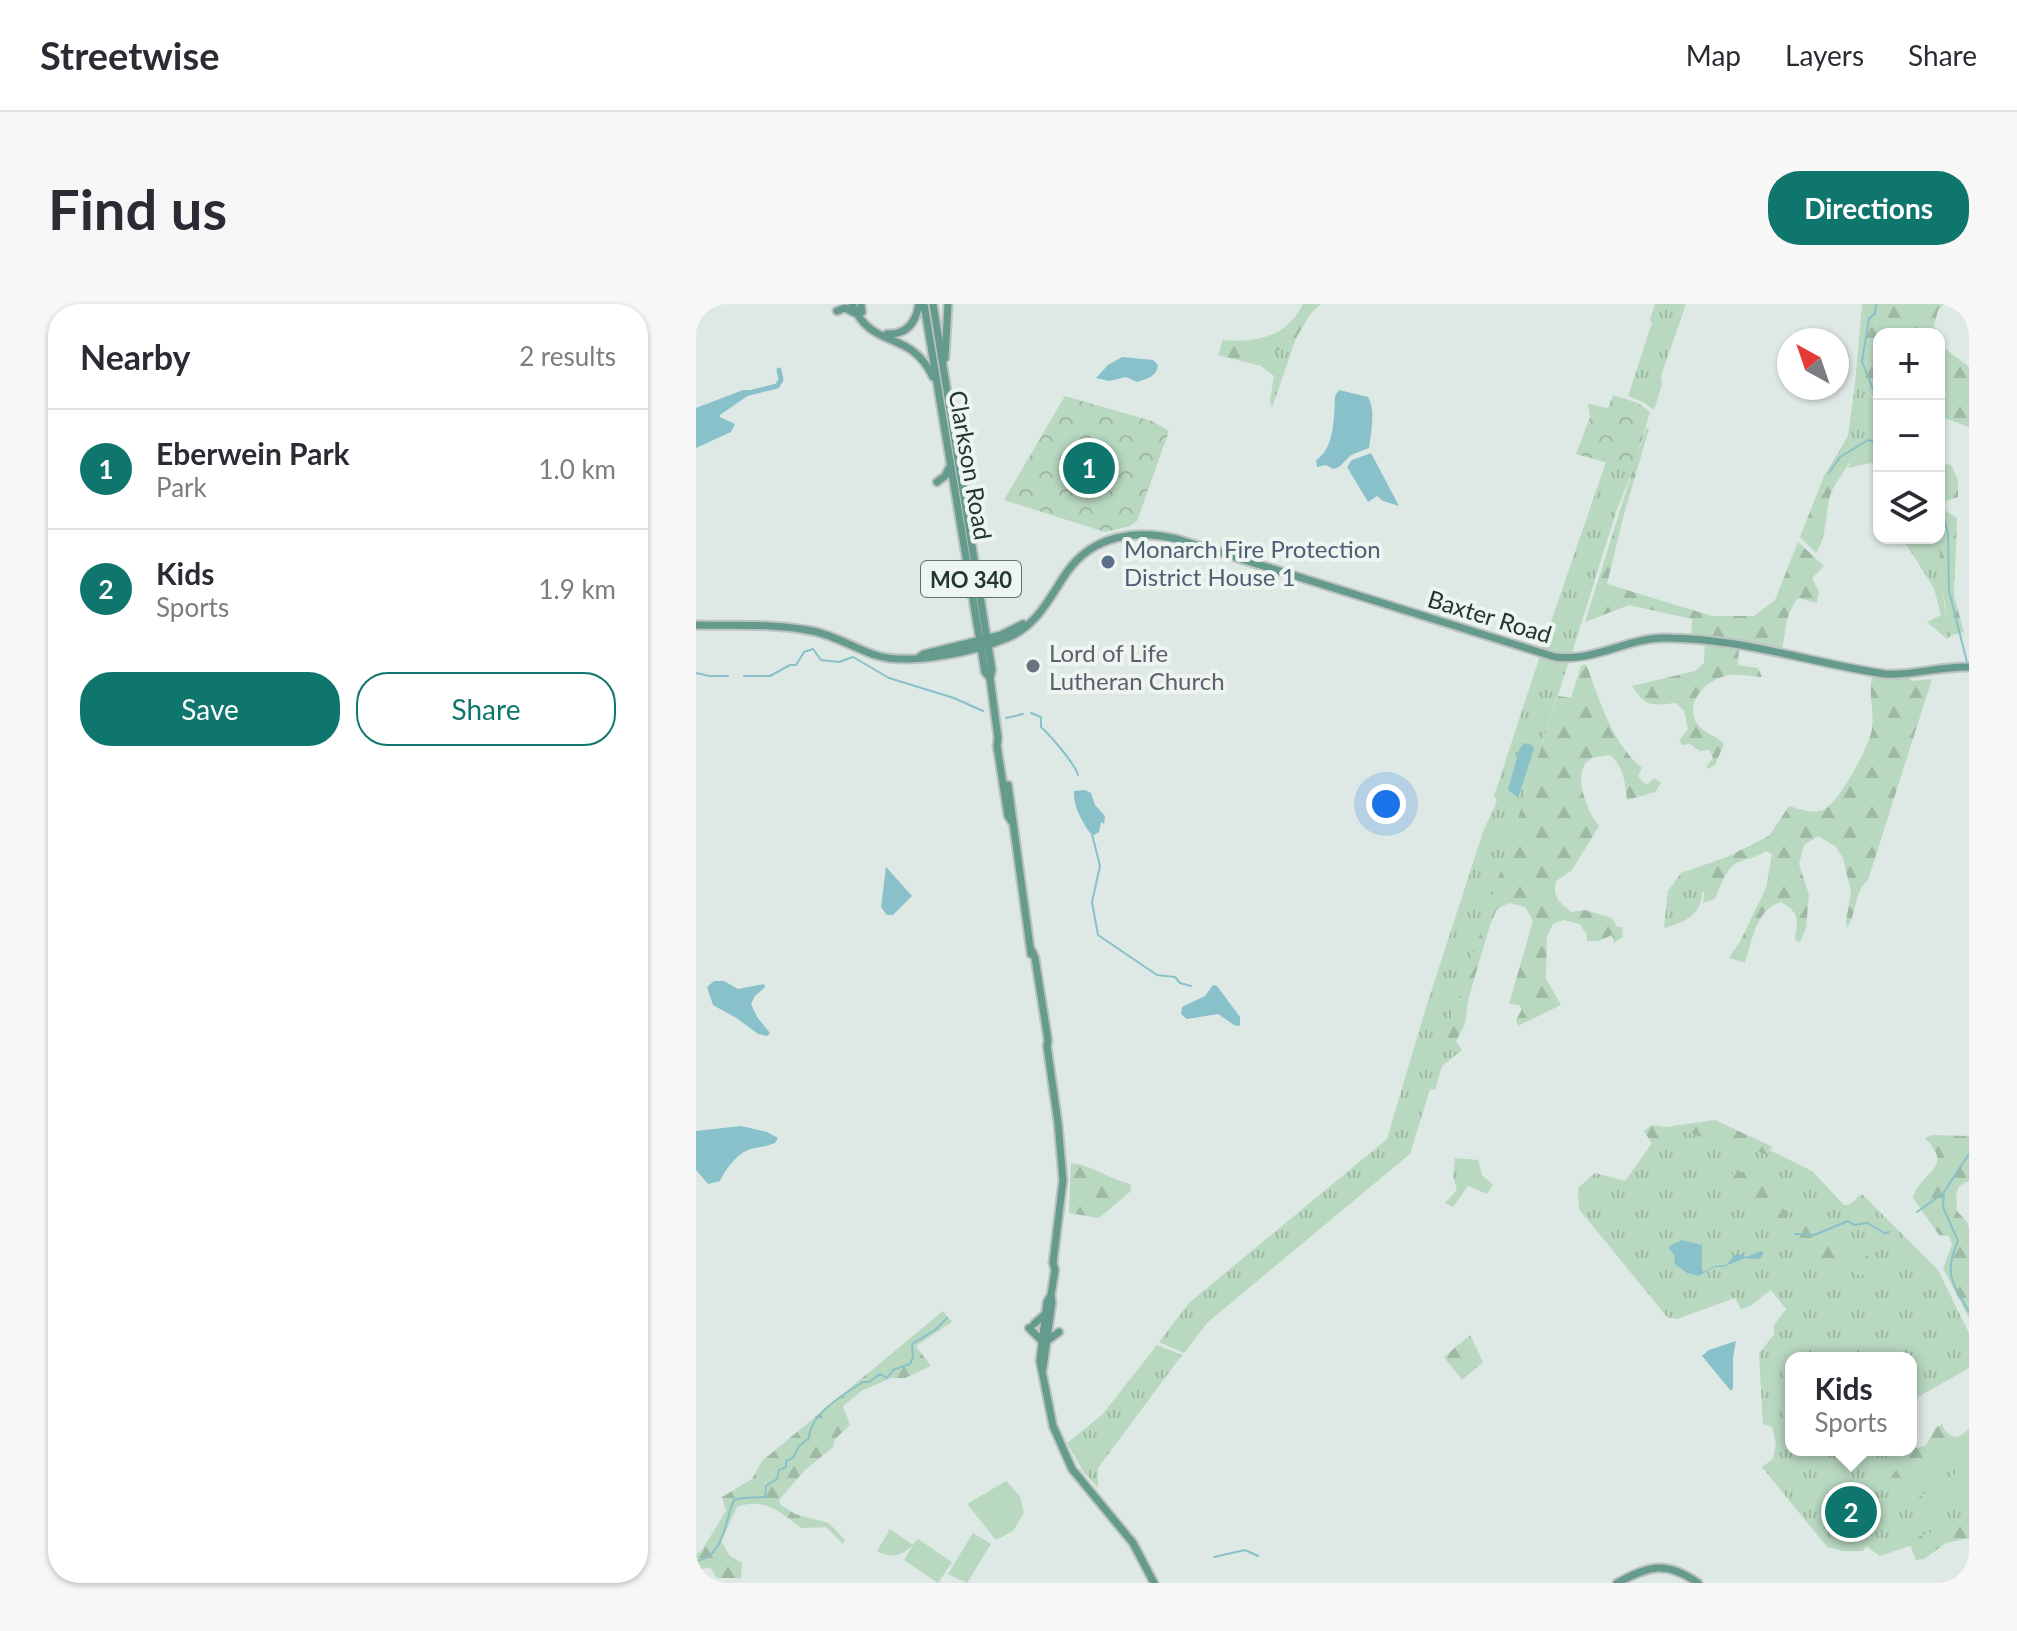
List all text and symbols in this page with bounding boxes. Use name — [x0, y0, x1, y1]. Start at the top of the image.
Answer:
text: Streetwise — [40, 32, 219, 78]
text: Map — [1686, 38, 1741, 72]
text: Layers — [1785, 38, 1864, 72]
text: Share — [1908, 38, 1977, 72]
button: Directions — [1768, 171, 1969, 245]
text: Find us — [48, 175, 227, 242]
north arrow — [1777, 328, 1849, 400]
map controls — [1873, 328, 1945, 544]
button: + — [1873, 328, 1945, 400]
text: Nearby — [80, 336, 191, 377]
text: 2 results — [519, 340, 616, 372]
street label: Clarkson Road — [944, 388, 998, 542]
button: − — [1873, 400, 1945, 472]
text: Eberwein Park — [156, 435, 350, 471]
pin: 1 — [1063, 438, 1115, 498]
text: 1 — [98, 453, 114, 485]
text: 1.0 km — [538, 453, 616, 485]
text: Park — [156, 471, 207, 503]
button: layers — [1873, 472, 1945, 544]
place label: Monarch Fire Protection District House 1 — [1124, 534, 1381, 591]
marker: Monarch Fire Protection District House 1 — [1099, 553, 1117, 571]
text: Kids — [156, 555, 214, 591]
road number: MO 340 — [921, 561, 1021, 597]
text: 2 — [98, 573, 114, 605]
text: 1.9 km — [538, 573, 616, 605]
street label: Baxter Road — [1425, 583, 1555, 649]
text: Sports — [156, 591, 229, 623]
place label: Lord of Life Lutheran Church — [1049, 638, 1225, 695]
marker: Lord of Life Lutheran Church — [1024, 657, 1042, 675]
button: Save — [80, 672, 340, 746]
button: Share — [356, 672, 616, 746]
your location — [1366, 784, 1406, 824]
popup — [1785, 1352, 1917, 1456]
text: Kids — [1814, 1370, 1873, 1406]
text: Sports — [1814, 1406, 1888, 1438]
pin: 2 — [1825, 1482, 1877, 1542]

